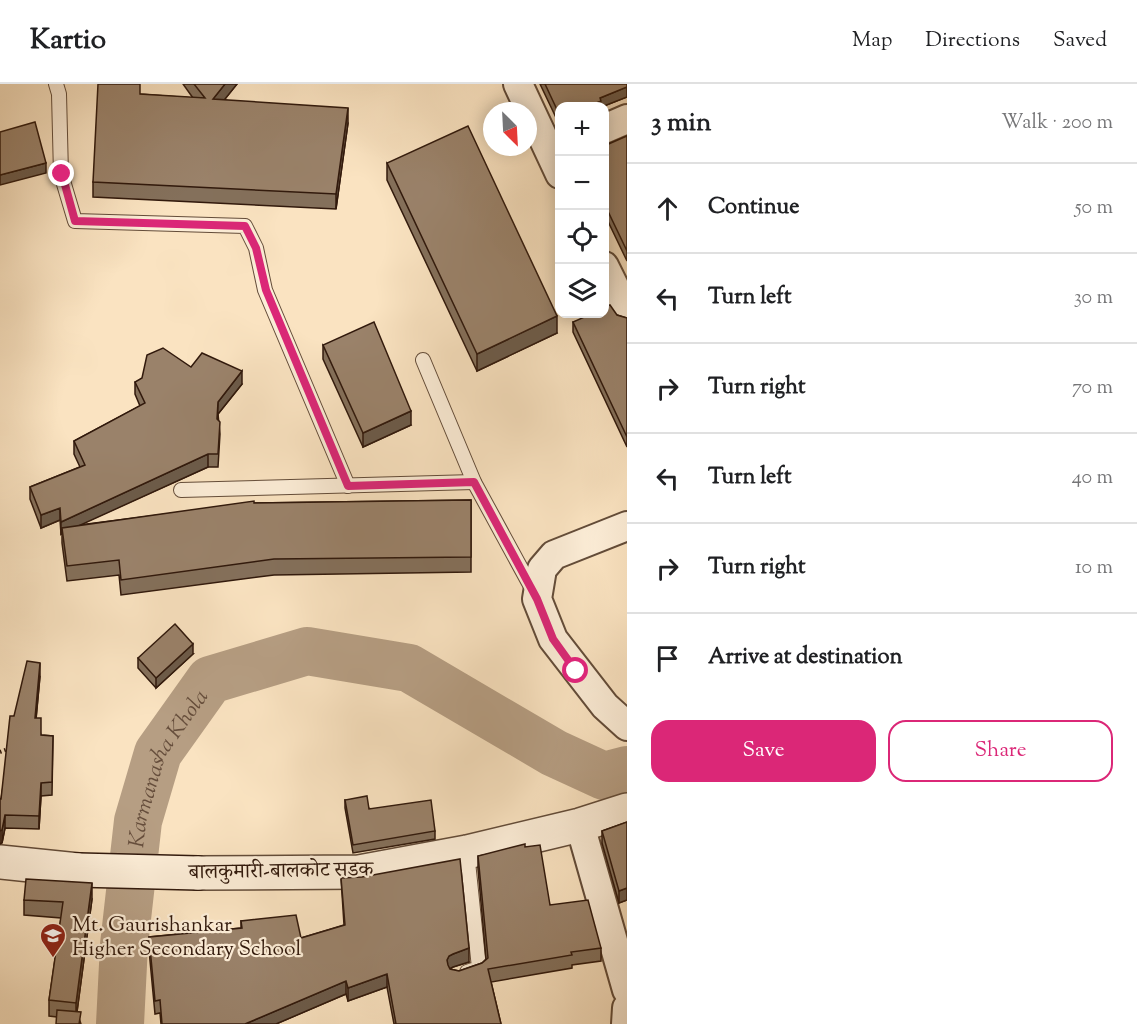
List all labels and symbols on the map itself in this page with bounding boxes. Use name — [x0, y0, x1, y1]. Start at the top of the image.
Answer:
north arrow — [483, 102, 537, 156]
route end — [48, 160, 74, 186]
route start — [562, 657, 588, 683]
water label: Karmanasha Khola — [122, 684, 217, 849]
street label: बालकुमारी-बालकोट सडक — [187, 855, 375, 889]
place label: Mt. Gaurishankar Higher Secondary School — [72, 911, 301, 965]
school or university icon: Mt. Gaurishankar Higher Secondary School — [38, 921, 68, 959]

